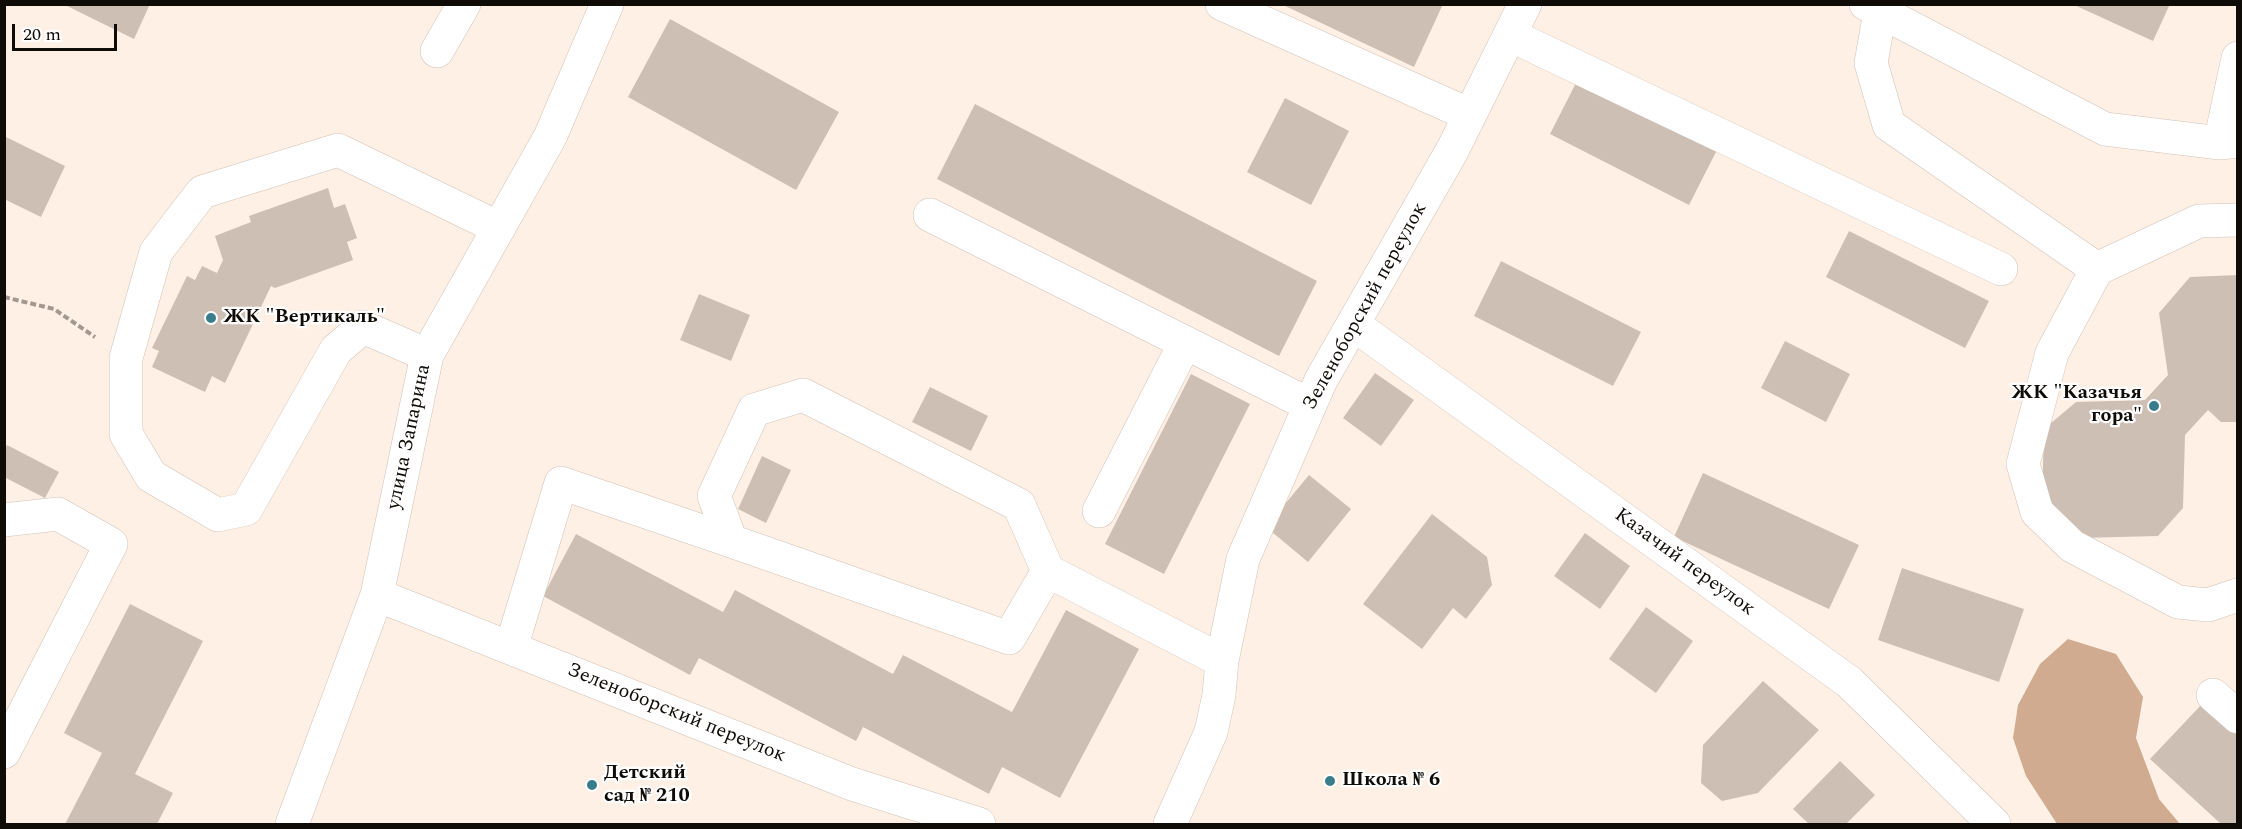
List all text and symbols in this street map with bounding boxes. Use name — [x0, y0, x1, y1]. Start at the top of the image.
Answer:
scale bar — [15, 12, 120, 50]
text: 20 m — [23, 21, 61, 48]
street label: Зеленоборский переулок — [1299, 199, 1433, 415]
place label: ЖК "Вертикаль" — [223, 306, 385, 330]
marker: ЖК "Вертикаль" — [204, 311, 218, 325]
street label: улица Запарина — [383, 362, 437, 512]
place label: ЖК "Казачья гора" — [2011, 382, 2142, 429]
marker: ЖК "Казачья гора" — [2147, 399, 2161, 413]
street label: Казачий переулок — [1609, 504, 1759, 622]
street label: Зеленоборский переулок — [563, 659, 789, 769]
place label: Детский сад № 210 — [604, 762, 690, 809]
place label: Школа № 6 — [1342, 769, 1440, 793]
marker: Школа № 6 — [1323, 774, 1337, 788]
marker: Детский сад № 210 — [585, 778, 599, 792]

